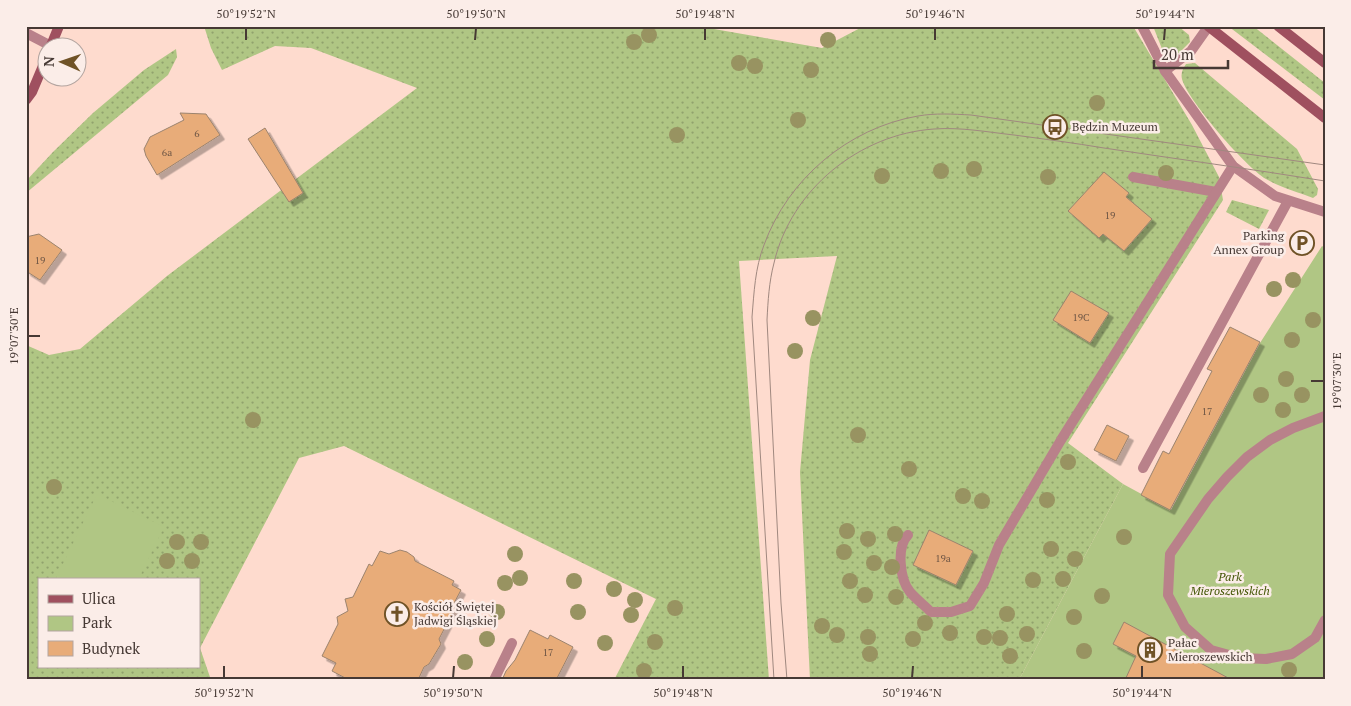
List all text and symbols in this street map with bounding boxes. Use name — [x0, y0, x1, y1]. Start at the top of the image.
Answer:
text: 50°19'52"N — [216, 6, 276, 21]
text: 50°19'50"N — [446, 6, 506, 21]
text: 50°19'48"N — [675, 6, 735, 21]
text: 50°19'46"N — [905, 6, 965, 21]
text: 50°19'44"N — [1135, 6, 1195, 21]
north arrow — [38, 38, 88, 88]
scale bar — [1154, 38, 1227, 70]
text: 20 m — [1161, 44, 1194, 64]
text: N — [39, 56, 58, 67]
bus stop icon: Będzin Muzeum — [1042, 114, 1068, 140]
place label: Będzin Muzeum — [1072, 119, 1159, 134]
house number: 6 — [194, 127, 200, 140]
house number: 6a — [162, 146, 172, 159]
house number: 19 — [1105, 209, 1115, 222]
place label: Parking Annex Group — [1213, 228, 1285, 257]
parking icon: Parking Annex Group — [1289, 230, 1315, 256]
house number: 19 — [35, 254, 45, 267]
text: 19°07'30"E — [6, 307, 21, 365]
house number: 19C — [1072, 311, 1090, 324]
text: 19°07'30"E — [1329, 352, 1344, 410]
house number: 17 — [1202, 405, 1212, 418]
house number: 19a — [935, 552, 951, 565]
park label: Park Mieroszewskich — [1189, 569, 1270, 598]
legend — [38, 578, 200, 668]
text: Ulica — [82, 588, 116, 608]
place label: Kościół Świętej Jadwigi Śląskiej — [414, 599, 497, 628]
church icon: Kościół Świętej Jadwigi Śląskiej — [384, 601, 410, 627]
text: Park — [82, 612, 112, 632]
place label: Pałac Mieroszewskich — [1168, 635, 1253, 664]
building icon: Pałac Mieroszewskich — [1137, 637, 1163, 663]
text: Budynek — [82, 638, 140, 658]
house number: 17 — [543, 646, 553, 659]
text: 50°19'52"N — [194, 685, 254, 700]
text: 50°19'50"N — [423, 685, 483, 700]
text: 50°19'48"N — [653, 685, 713, 700]
text: 50°19'46"N — [882, 685, 942, 700]
text: 50°19'44"N — [1112, 685, 1172, 700]

